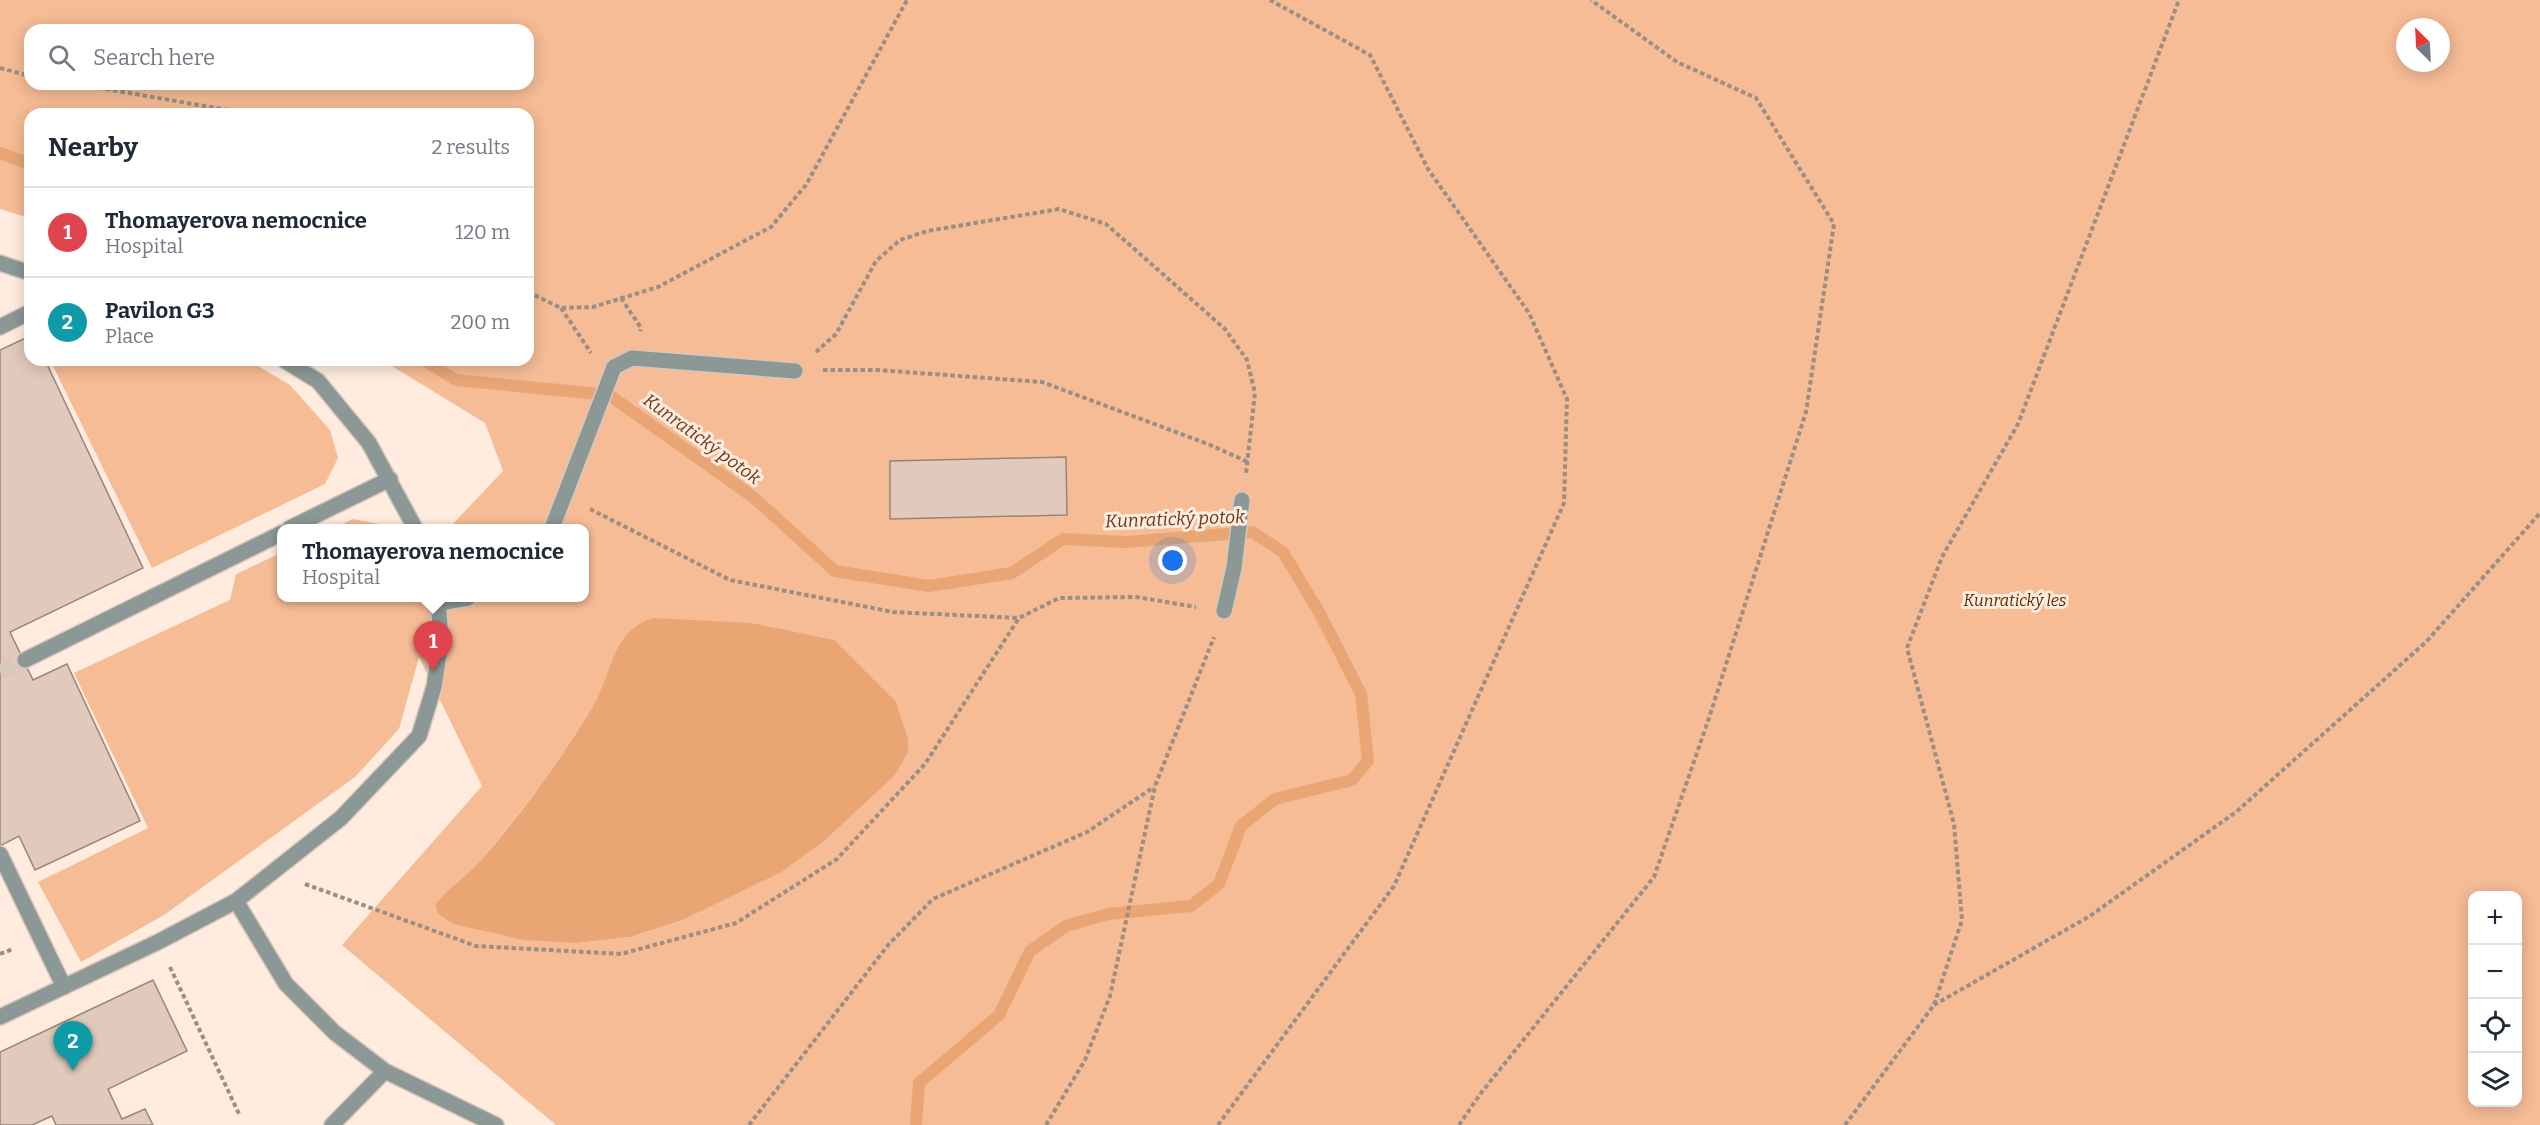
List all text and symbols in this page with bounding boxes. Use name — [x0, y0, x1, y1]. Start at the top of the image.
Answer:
north arrow — [2396, 18, 2450, 72]
search box — [24, 24, 534, 90]
icon: search — [45, 41, 78, 74]
text: Search here — [93, 44, 215, 71]
text: Nearby — [48, 132, 138, 163]
text: 2 results — [431, 135, 510, 159]
text: Thomayerova nemocnice — [105, 207, 367, 234]
text: 1 — [63, 220, 72, 244]
text: 120 m — [455, 220, 510, 244]
text: Hospital — [105, 234, 183, 258]
text: Pavilon G3 — [105, 297, 215, 324]
text: 2 — [62, 310, 73, 334]
text: 200 m — [450, 310, 510, 334]
text: Place — [105, 324, 154, 348]
water label: Kunratický potok — [639, 389, 765, 489]
water label: Kunratický potok — [1105, 506, 1245, 532]
popup — [277, 524, 589, 602]
text: Thomayerova nemocnice — [302, 538, 564, 565]
your location — [1158, 546, 1187, 575]
text: Hospital — [302, 565, 380, 589]
park label: Kunratický les — [1964, 591, 2067, 610]
pin: 1 — [414, 622, 452, 671]
map controls — [2468, 891, 2522, 1107]
button: + — [2468, 891, 2522, 945]
button: − — [2468, 945, 2522, 999]
button: locate — [2468, 999, 2522, 1053]
pin: 2 — [54, 1022, 92, 1071]
button: layers — [2468, 1053, 2522, 1107]

